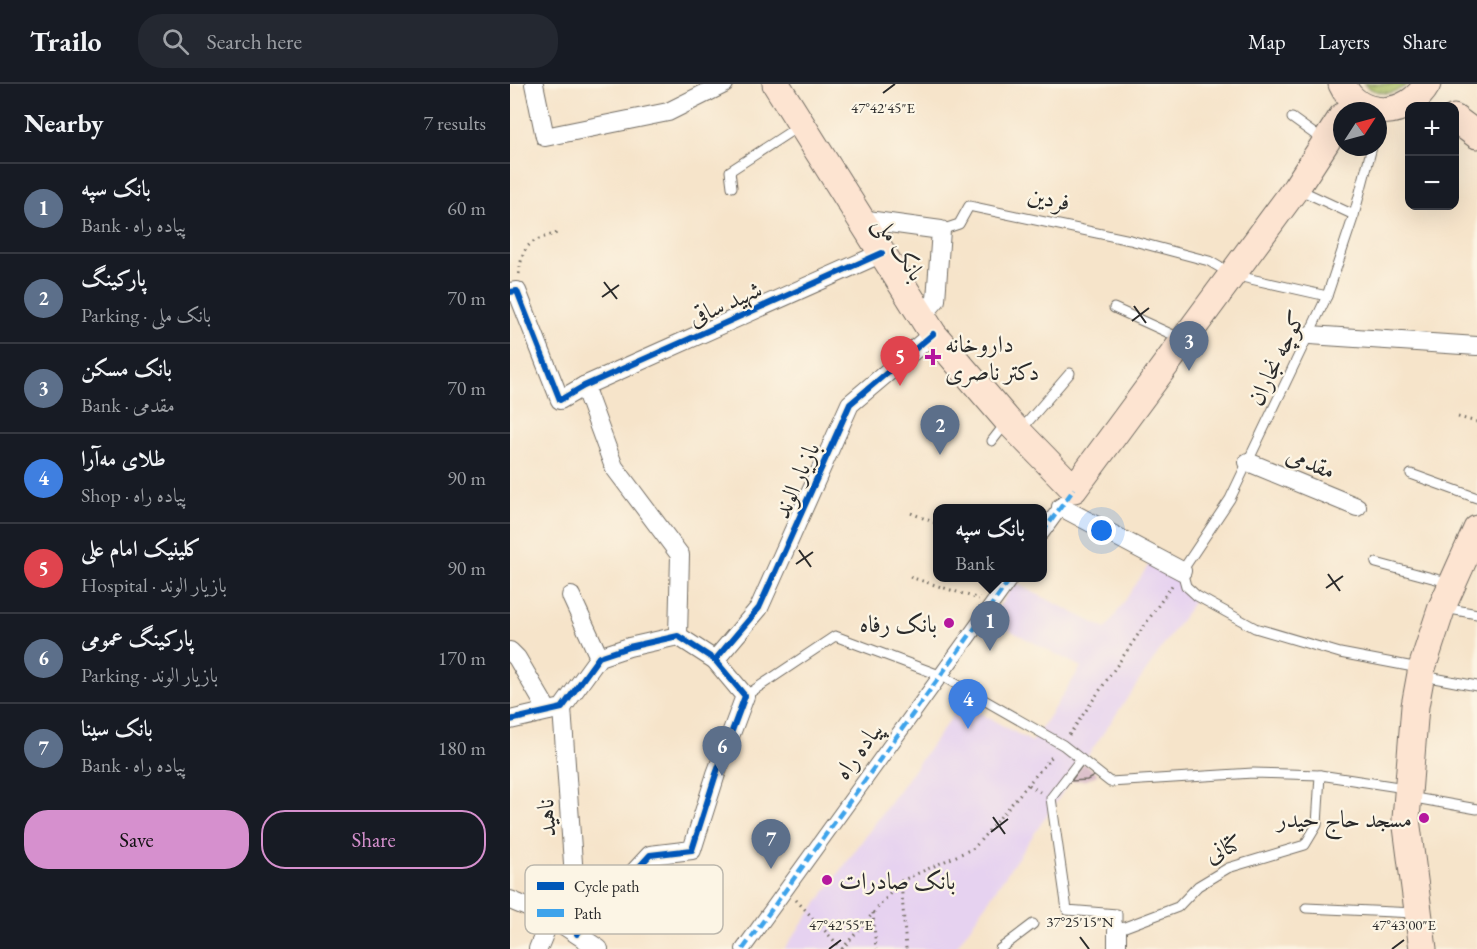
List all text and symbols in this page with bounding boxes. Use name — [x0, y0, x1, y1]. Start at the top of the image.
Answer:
search box — [138, 14, 558, 68]
text: Trailo — [30, 23, 102, 59]
icon: search — [159, 25, 192, 58]
text: Search here — [207, 27, 302, 56]
text: Map — [1248, 28, 1286, 55]
text: Layers — [1319, 28, 1370, 55]
text: Share — [1403, 28, 1447, 55]
text: 47°42'45"E — [851, 98, 916, 117]
north arrow — [1333, 102, 1387, 156]
map controls — [1405, 102, 1459, 210]
button: + — [1405, 102, 1459, 156]
text: Nearby — [24, 106, 104, 140]
text: 7 results — [423, 110, 486, 136]
button: − — [1405, 156, 1459, 210]
text: بانک سپه — [81, 174, 151, 203]
street label: فردین — [1025, 178, 1073, 218]
text: 1 — [38, 195, 49, 221]
text: 60 m — [447, 195, 486, 221]
street label: بانک ملی — [866, 209, 933, 288]
text: Bank · پیاده راه — [81, 212, 187, 238]
text: پارکینگ — [81, 264, 146, 293]
street label: شهید ساقی — [683, 273, 767, 333]
text: 2 — [38, 285, 49, 311]
text: 70 m — [447, 285, 486, 311]
text: Parking · بانک ملی — [81, 302, 211, 328]
street label: کوچه نجاران — [1240, 305, 1314, 411]
pin: 3 — [1170, 322, 1208, 371]
place label: داروخانه دکتر ناصری — [945, 328, 1039, 388]
pin: 5 — [880, 336, 920, 386]
marker: داروخانه دکتر ناصری — [926, 350, 940, 364]
text: بانک مسکن — [81, 354, 172, 383]
text: 3 — [38, 375, 49, 401]
text: 70 m — [447, 375, 486, 401]
text: Bank · مقدمی — [81, 392, 175, 418]
pin: 2 — [920, 406, 960, 455]
street label: بازیار الوند — [766, 437, 826, 523]
street label: مقدمی — [1282, 438, 1340, 486]
text: طلای مه‌آرا — [81, 444, 166, 473]
text: 4 — [38, 465, 49, 491]
text: 90 m — [447, 465, 486, 491]
text: Shop · پیاده راه — [81, 482, 187, 508]
popup — [933, 504, 1047, 582]
text: بانک سپه — [955, 514, 1025, 543]
your location — [1087, 516, 1116, 545]
text: کلینیک امام علی — [81, 534, 201, 563]
text: Bank — [955, 550, 995, 576]
text: 5 — [38, 555, 49, 581]
text: 90 m — [447, 555, 486, 581]
text: Hospital · بازیار الوند — [81, 572, 227, 598]
pin: 1 — [970, 602, 1010, 651]
place label: بانک رفاه — [859, 608, 937, 639]
marker: بانک رفاه — [942, 616, 956, 630]
text: پارکینگ عمومی — [81, 624, 193, 653]
text: 6 — [38, 645, 49, 671]
text: 170 m — [438, 645, 486, 671]
text: Parking · بازیار الوند — [81, 662, 218, 688]
pin: 4 — [948, 680, 988, 729]
text: بانک سینا — [81, 714, 153, 743]
street label: پیاده راه — [826, 715, 891, 786]
pin: 6 — [702, 726, 742, 776]
text: 7 — [38, 735, 49, 761]
text: 180 m — [438, 735, 486, 761]
text: Bank · پیاده راه — [81, 752, 187, 778]
street label: ناهید — [529, 798, 563, 838]
place label: مسجد حاج حیدر — [1275, 803, 1412, 840]
button: Save — [24, 810, 249, 869]
button: Share — [261, 810, 486, 869]
marker: مسجد حاج حیدر — [1417, 811, 1431, 825]
pin: 7 — [752, 820, 790, 869]
street label: کتانی — [1200, 827, 1246, 869]
legend — [525, 865, 723, 934]
place label: بانک صادرات — [839, 865, 956, 896]
marker: بانک صادرات — [820, 873, 834, 887]
text: Cycle path — [574, 876, 639, 897]
text: Path — [574, 903, 602, 924]
text: 37°25'15"N — [1046, 912, 1114, 931]
text: 47°42'55"E — [809, 915, 874, 934]
text: 47°43'00"E — [1372, 915, 1437, 934]

